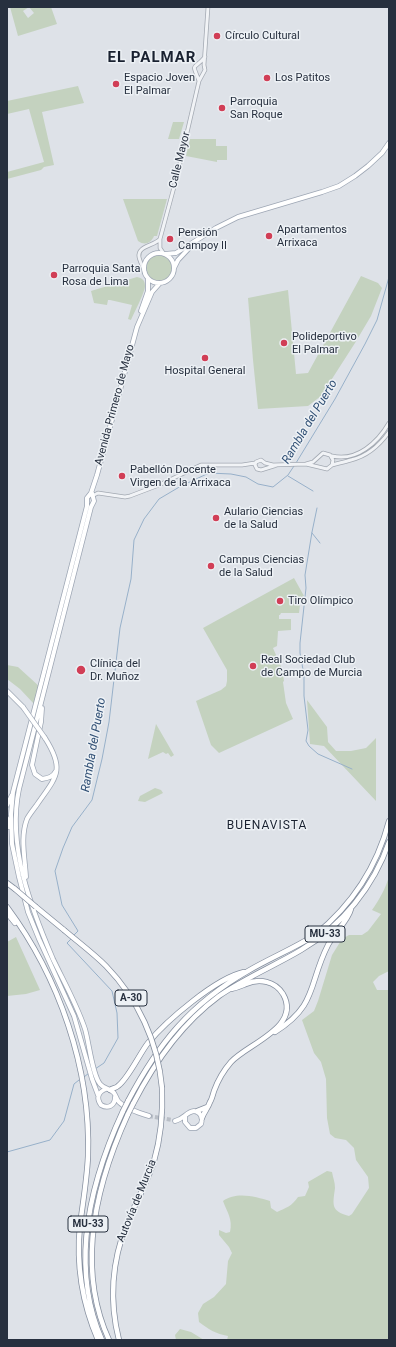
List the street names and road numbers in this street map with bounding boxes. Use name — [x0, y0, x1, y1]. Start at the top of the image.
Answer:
street label: Calle Mayor — [167, 130, 193, 190]
street label: Avenida Primero de Mayo — [92, 343, 138, 467]
road number: MU-33 — [305, 926, 345, 942]
road number: A-30 — [115, 990, 147, 1006]
street label: Autovía de Murcia — [114, 1158, 160, 1244]
road number: MU-33 — [68, 1216, 108, 1232]

